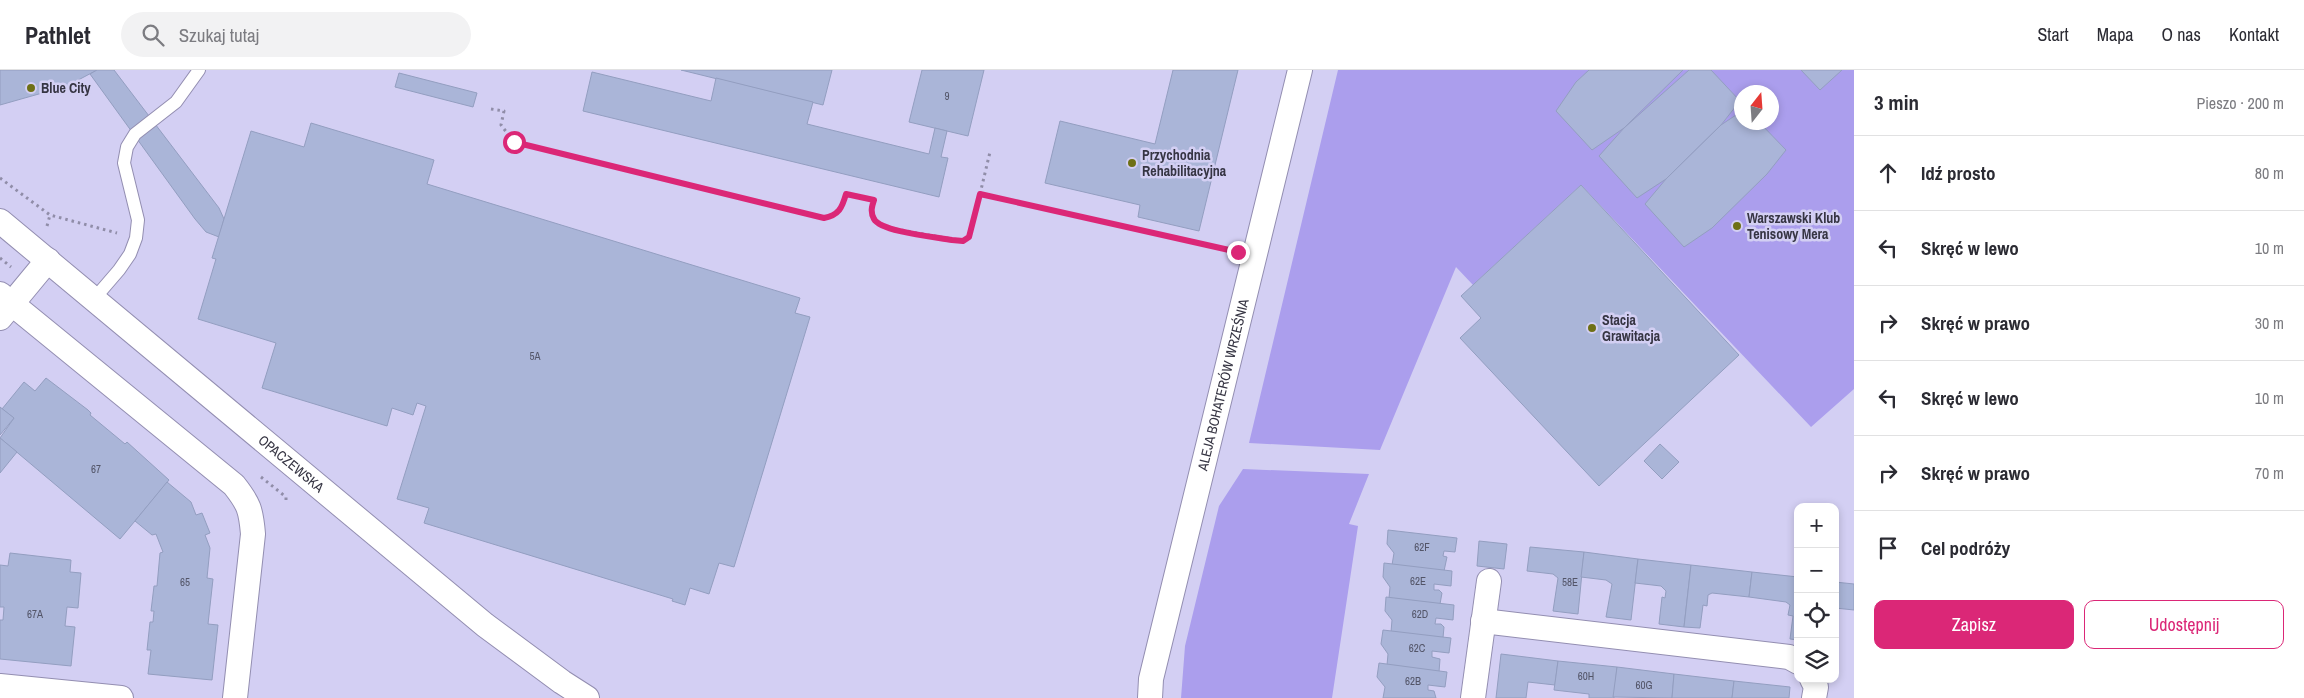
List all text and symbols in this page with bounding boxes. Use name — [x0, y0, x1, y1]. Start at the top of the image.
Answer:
search box — [121, 12, 471, 57]
text: Pathlet — [25, 19, 91, 51]
icon: search — [139, 21, 167, 49]
text: Szukaj tutaj — [179, 22, 259, 48]
text: Start — [2037, 22, 2069, 47]
text: Mapa — [2097, 22, 2134, 47]
text: O nas — [2162, 22, 2201, 47]
text: Kontakt — [2229, 22, 2279, 47]
place label: Blue City — [41, 79, 91, 97]
marker: Blue City — [25, 82, 37, 94]
north arrow — [1734, 85, 1779, 130]
text: 3 min — [1874, 88, 1919, 117]
house number: 9 — [944, 89, 950, 103]
text: Pieszo · 200 m — [2196, 92, 2284, 114]
route start — [503, 131, 526, 154]
place label: Przychodnia Rehabilitacyjna — [1142, 146, 1227, 180]
marker: Przychodnia Rehabilitacyjna — [1126, 157, 1138, 169]
icon: ahead — [1874, 159, 1902, 187]
text: Idź prosto — [1921, 160, 1995, 186]
text: 80 m — [2255, 162, 2284, 184]
place label: Warszawski Klub Tenisowy Mera — [1747, 209, 1840, 243]
marker: Warszawski Klub Tenisowy Mera — [1731, 220, 1743, 232]
icon: left — [1874, 234, 1902, 262]
text: Skręć w lewo — [1921, 235, 2019, 261]
text: 10 m — [2255, 237, 2284, 259]
route end — [1227, 241, 1250, 264]
street label: ALEJA BOHATERÓW WRZEŚNIA — [1193, 297, 1253, 473]
icon: right — [1874, 309, 1902, 337]
text: Skręć w prawo — [1921, 310, 2030, 336]
place label: Stacja Grawitacja — [1602, 311, 1661, 345]
text: 30 m — [2255, 312, 2284, 334]
marker: Stacja Grawitacja — [1586, 322, 1598, 334]
house number: 5A — [529, 349, 541, 363]
icon: left — [1874, 384, 1902, 412]
text: Skręć w lewo — [1921, 385, 2019, 411]
text: 10 m — [2255, 387, 2284, 409]
street label: OPACZEWSKA — [255, 431, 328, 496]
icon: right — [1874, 459, 1902, 487]
text: Skręć w prawo — [1921, 460, 2030, 486]
house number: 67 — [91, 462, 101, 476]
text: 70 m — [2255, 462, 2284, 484]
map controls — [1794, 503, 1839, 683]
button: + — [1794, 503, 1839, 548]
icon: arrive — [1874, 534, 1902, 562]
text: Cel podróży — [1921, 535, 2010, 561]
house number: 62F — [1414, 540, 1430, 554]
button: − — [1794, 548, 1839, 593]
house number: 62E — [1410, 574, 1426, 588]
house number: 65 — [180, 575, 190, 589]
house number: 58E — [1562, 575, 1578, 589]
button: locate — [1794, 593, 1839, 638]
button: Zapisz — [1874, 600, 2074, 649]
button: Udostępnij — [2084, 600, 2284, 649]
house number: 67A — [27, 607, 44, 621]
house number: 62D — [1412, 607, 1428, 621]
button: layers — [1794, 638, 1839, 683]
house number: 62C — [1409, 641, 1426, 655]
house number: 60H — [1578, 669, 1594, 683]
house number: 62B — [1405, 674, 1421, 688]
house number: 60G — [1635, 678, 1653, 692]

